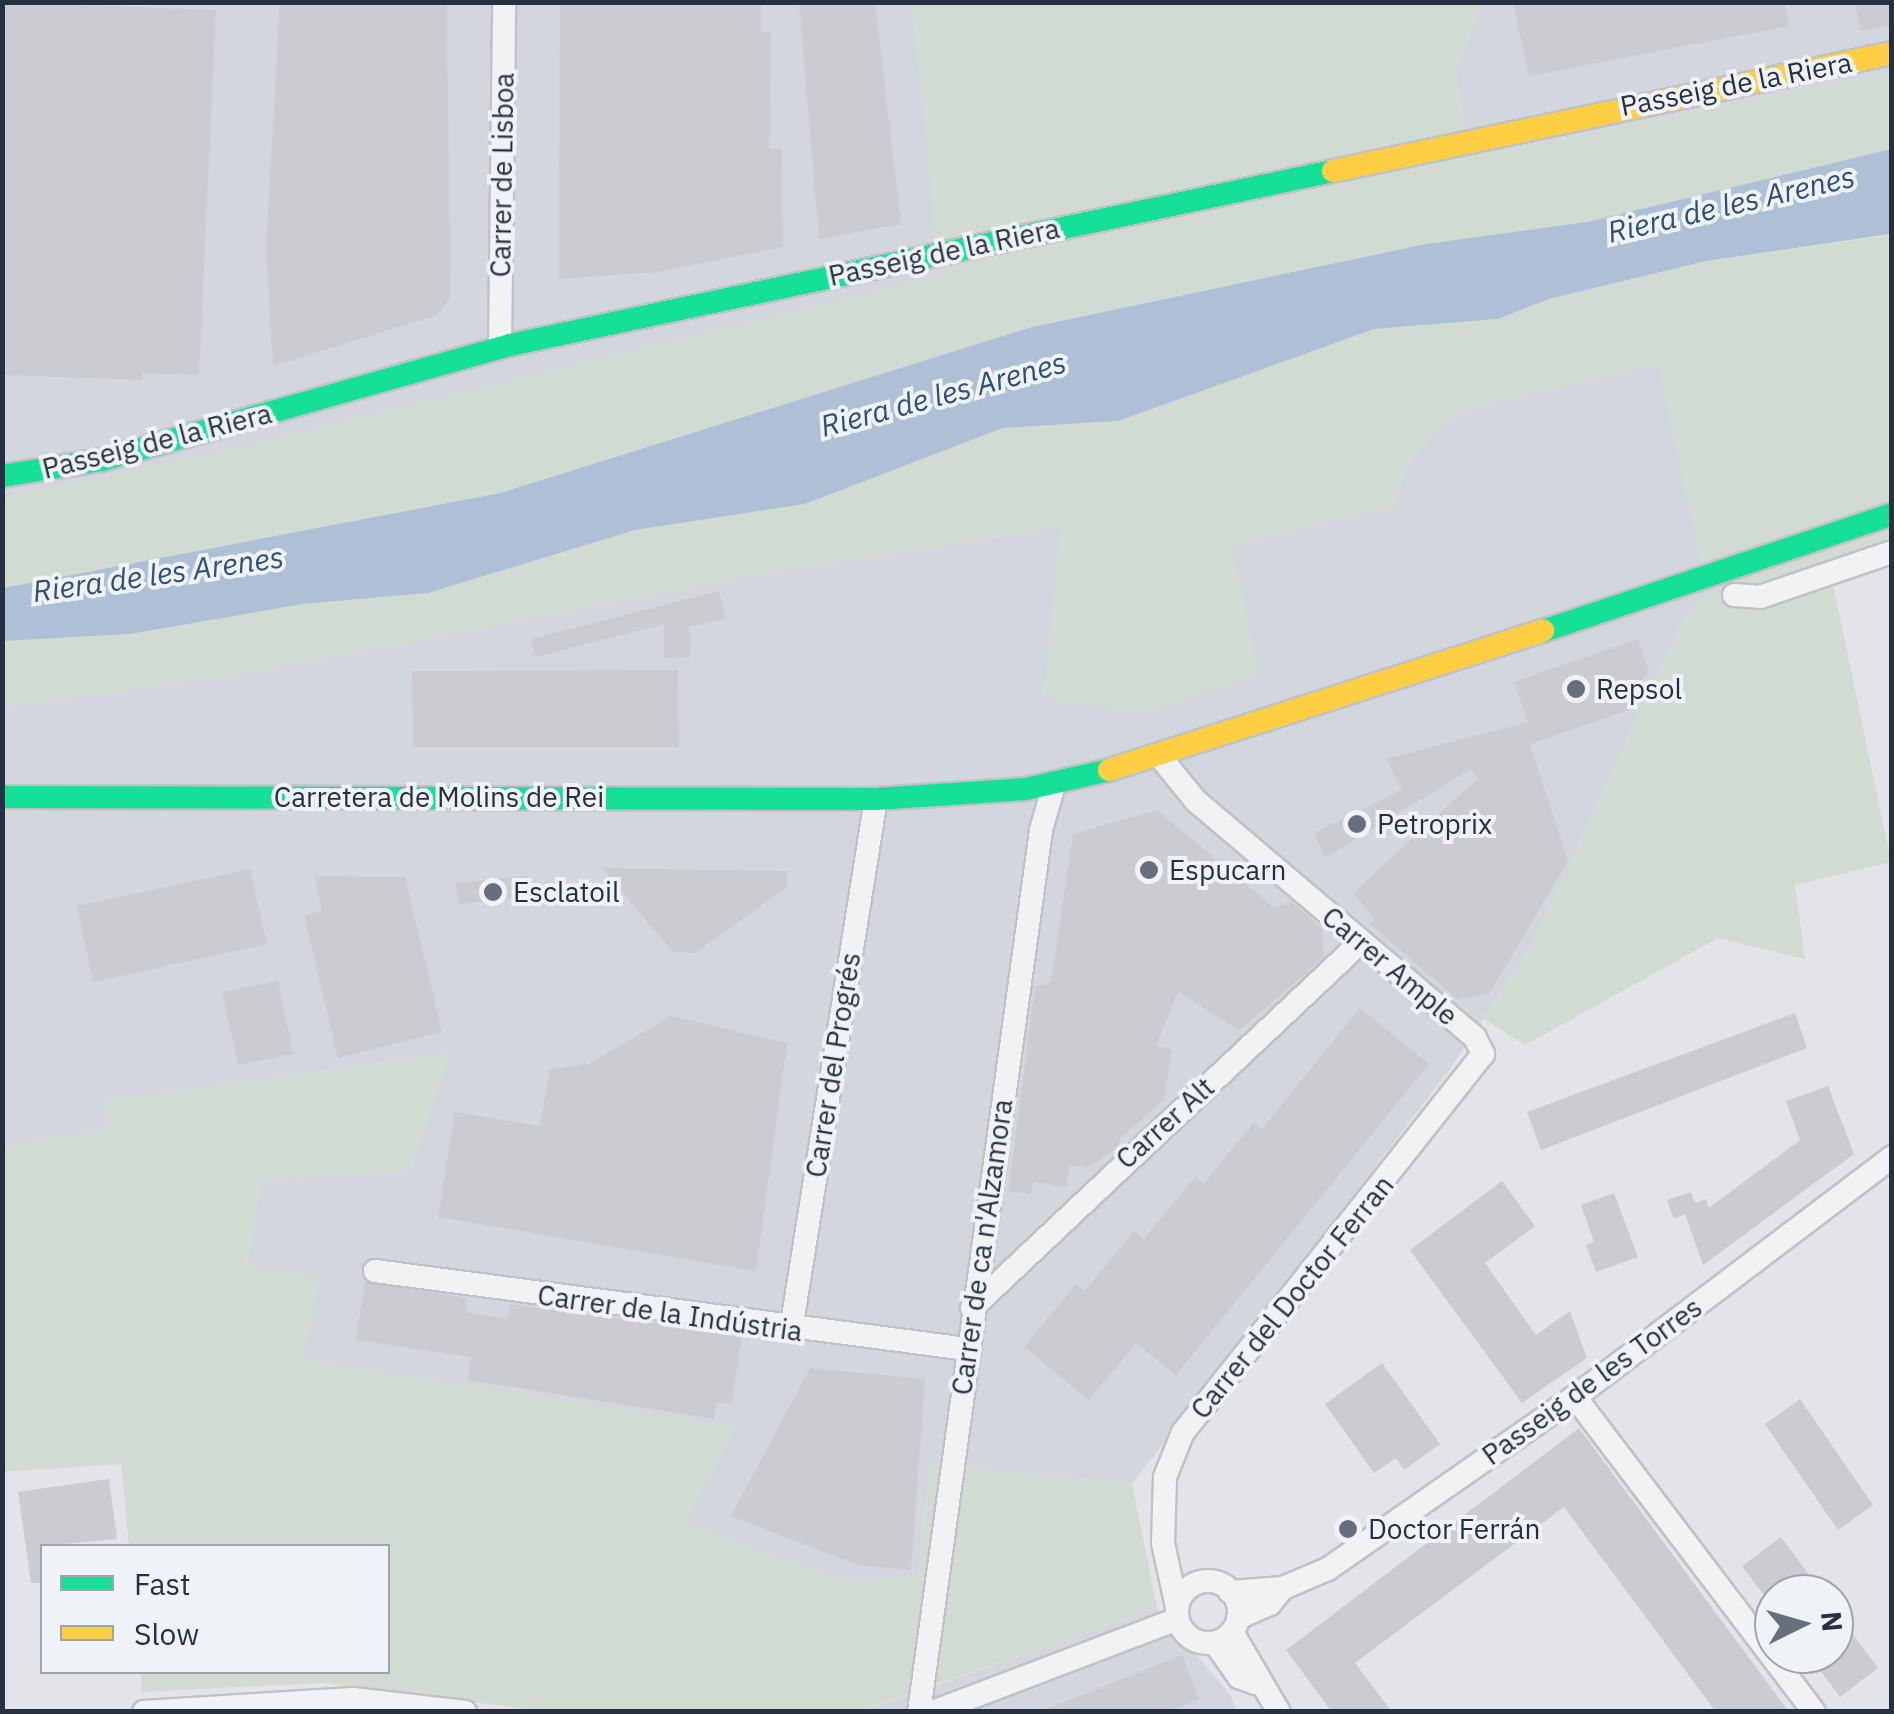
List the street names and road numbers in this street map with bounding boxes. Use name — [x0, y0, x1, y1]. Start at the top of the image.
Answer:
street label: Passeig de la Riera — [1617, 45, 1855, 123]
street label: Carrer de Lisboa — [483, 72, 521, 278]
street label: Passeig de la Riera — [825, 211, 1063, 293]
street label: Passeig de la Riera — [39, 396, 275, 486]
street label: Carretera de Molins de Rei — [274, 780, 604, 814]
street label: Carrer Ample — [1315, 900, 1465, 1032]
street label: Carrer del Progrés — [799, 950, 867, 1180]
street label: Carrer Alt — [1109, 1070, 1221, 1176]
street label: Carrer de ca n'Alzamora — [945, 1097, 1019, 1397]
street label: Carrer del Doctor Ferran — [1184, 1169, 1400, 1425]
street label: Carrer de la Indústria — [535, 1278, 805, 1348]
street label: Passeig de les Torres — [1476, 1290, 1708, 1472]

